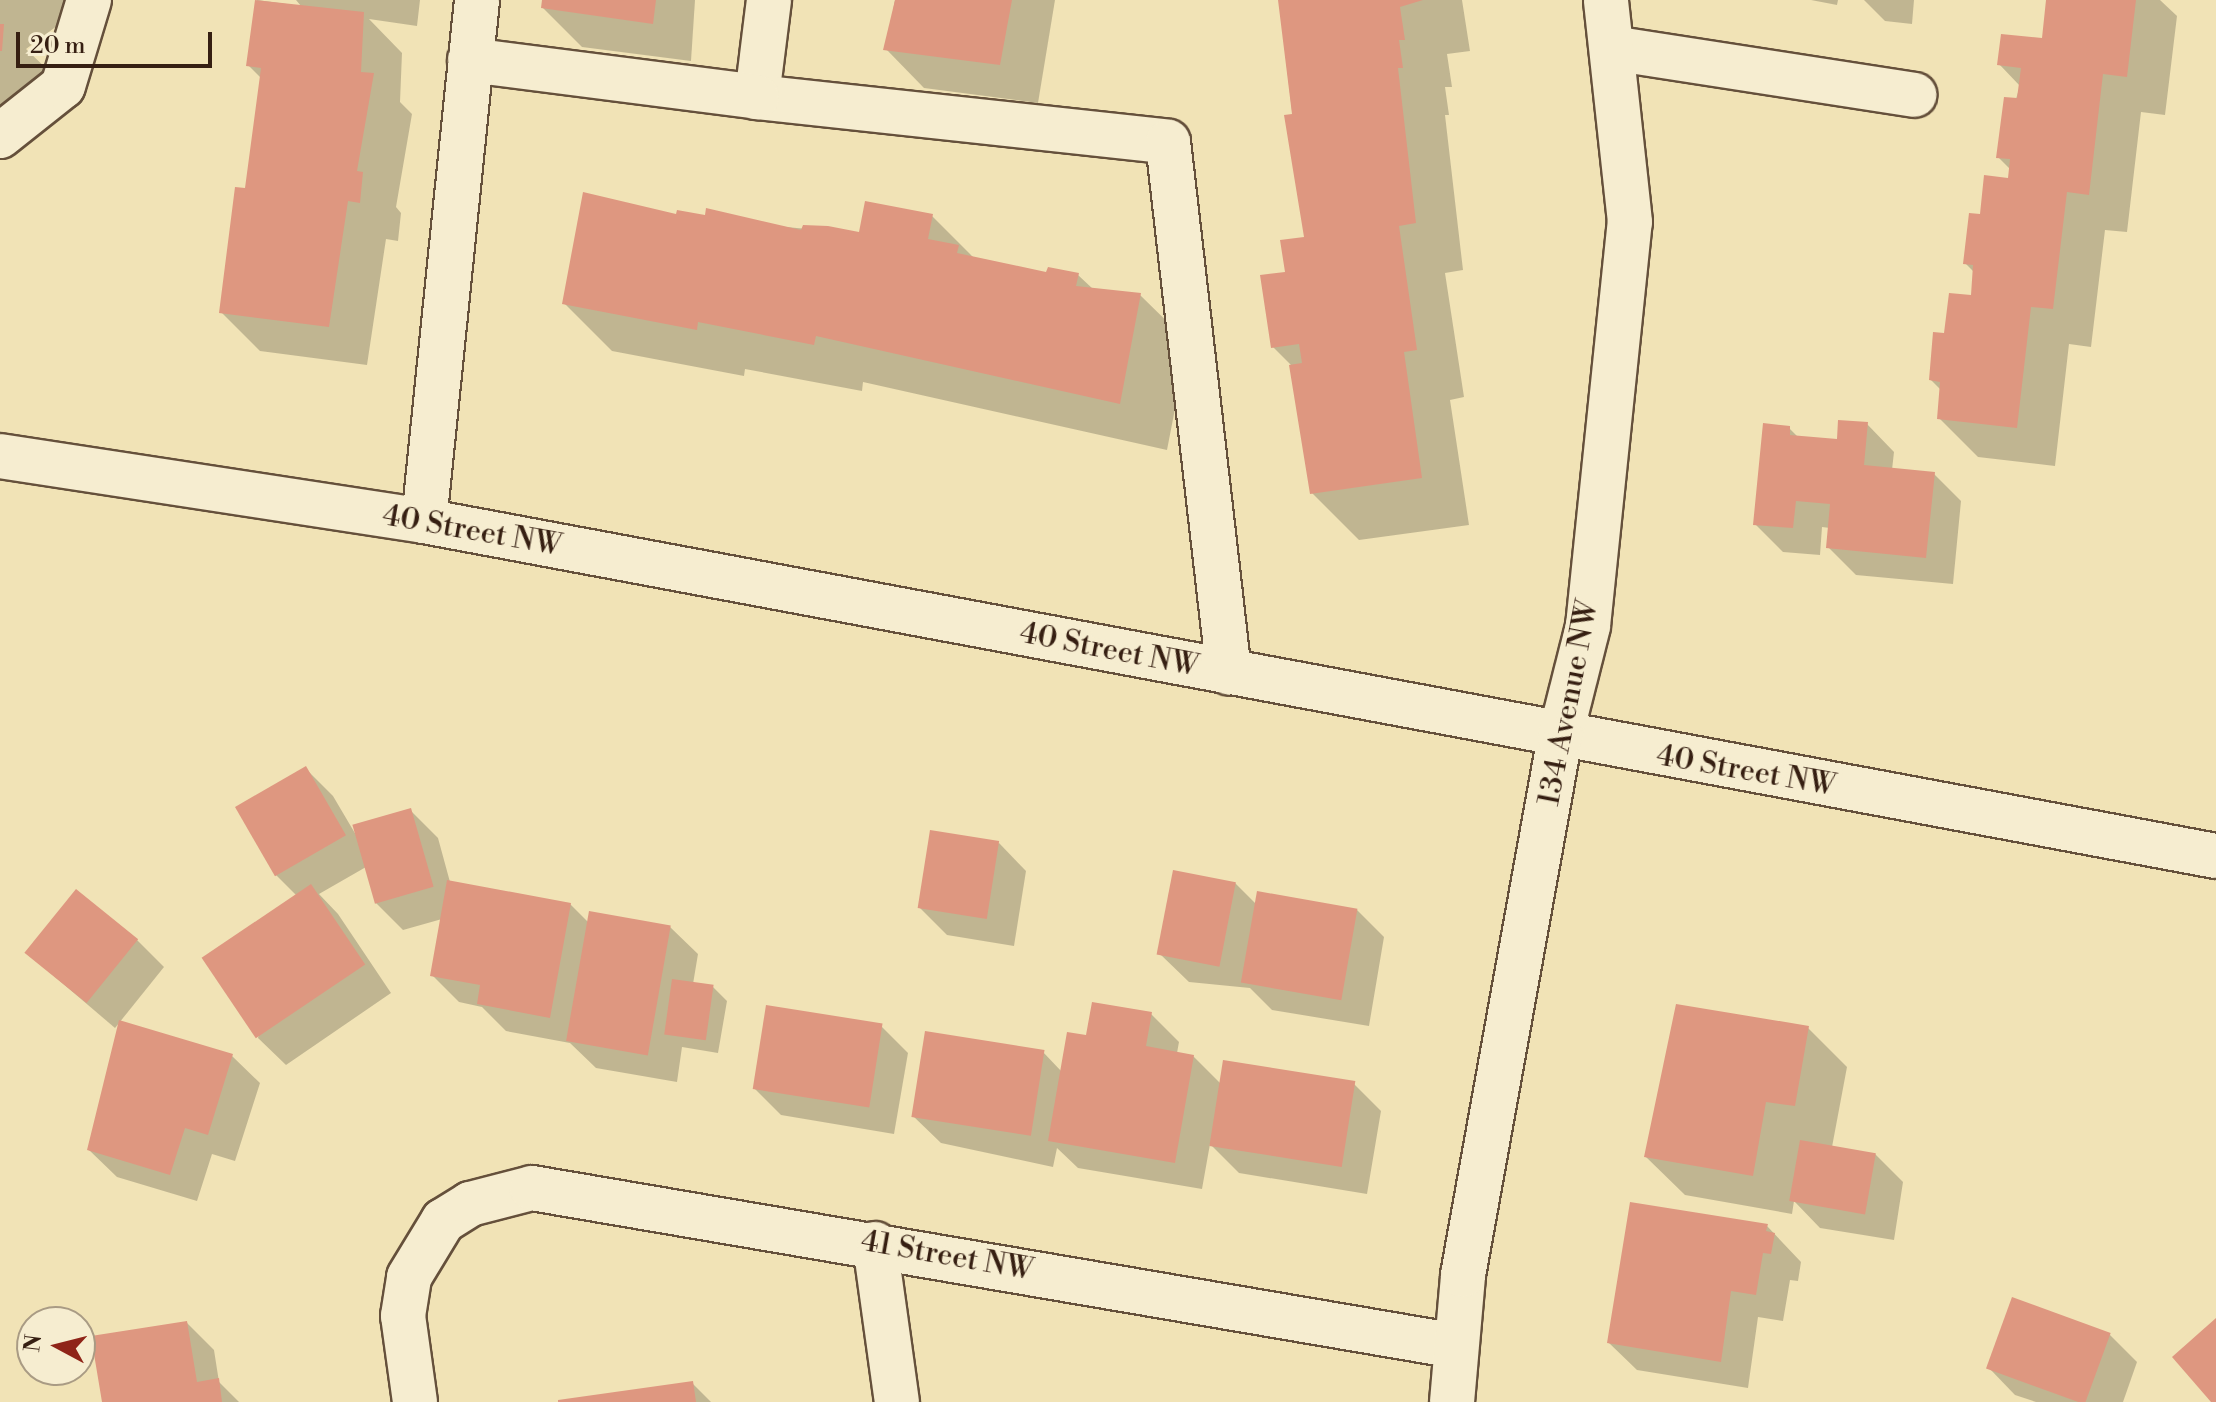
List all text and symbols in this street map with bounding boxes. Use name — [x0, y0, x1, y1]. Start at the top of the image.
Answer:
scale bar — [20, 16, 216, 66]
text: 20 m — [30, 31, 86, 61]
street label: 40 Street NW — [380, 498, 564, 564]
street label: 134 Avenue NW — [1531, 597, 1607, 809]
street label: 40 Street NW — [1017, 615, 1201, 685]
street label: 40 Street NW — [1654, 738, 1838, 804]
street label: 41 Street NW — [858, 1223, 1036, 1289]
north arrow — [16, 1306, 96, 1386]
text: N — [19, 1333, 48, 1354]

